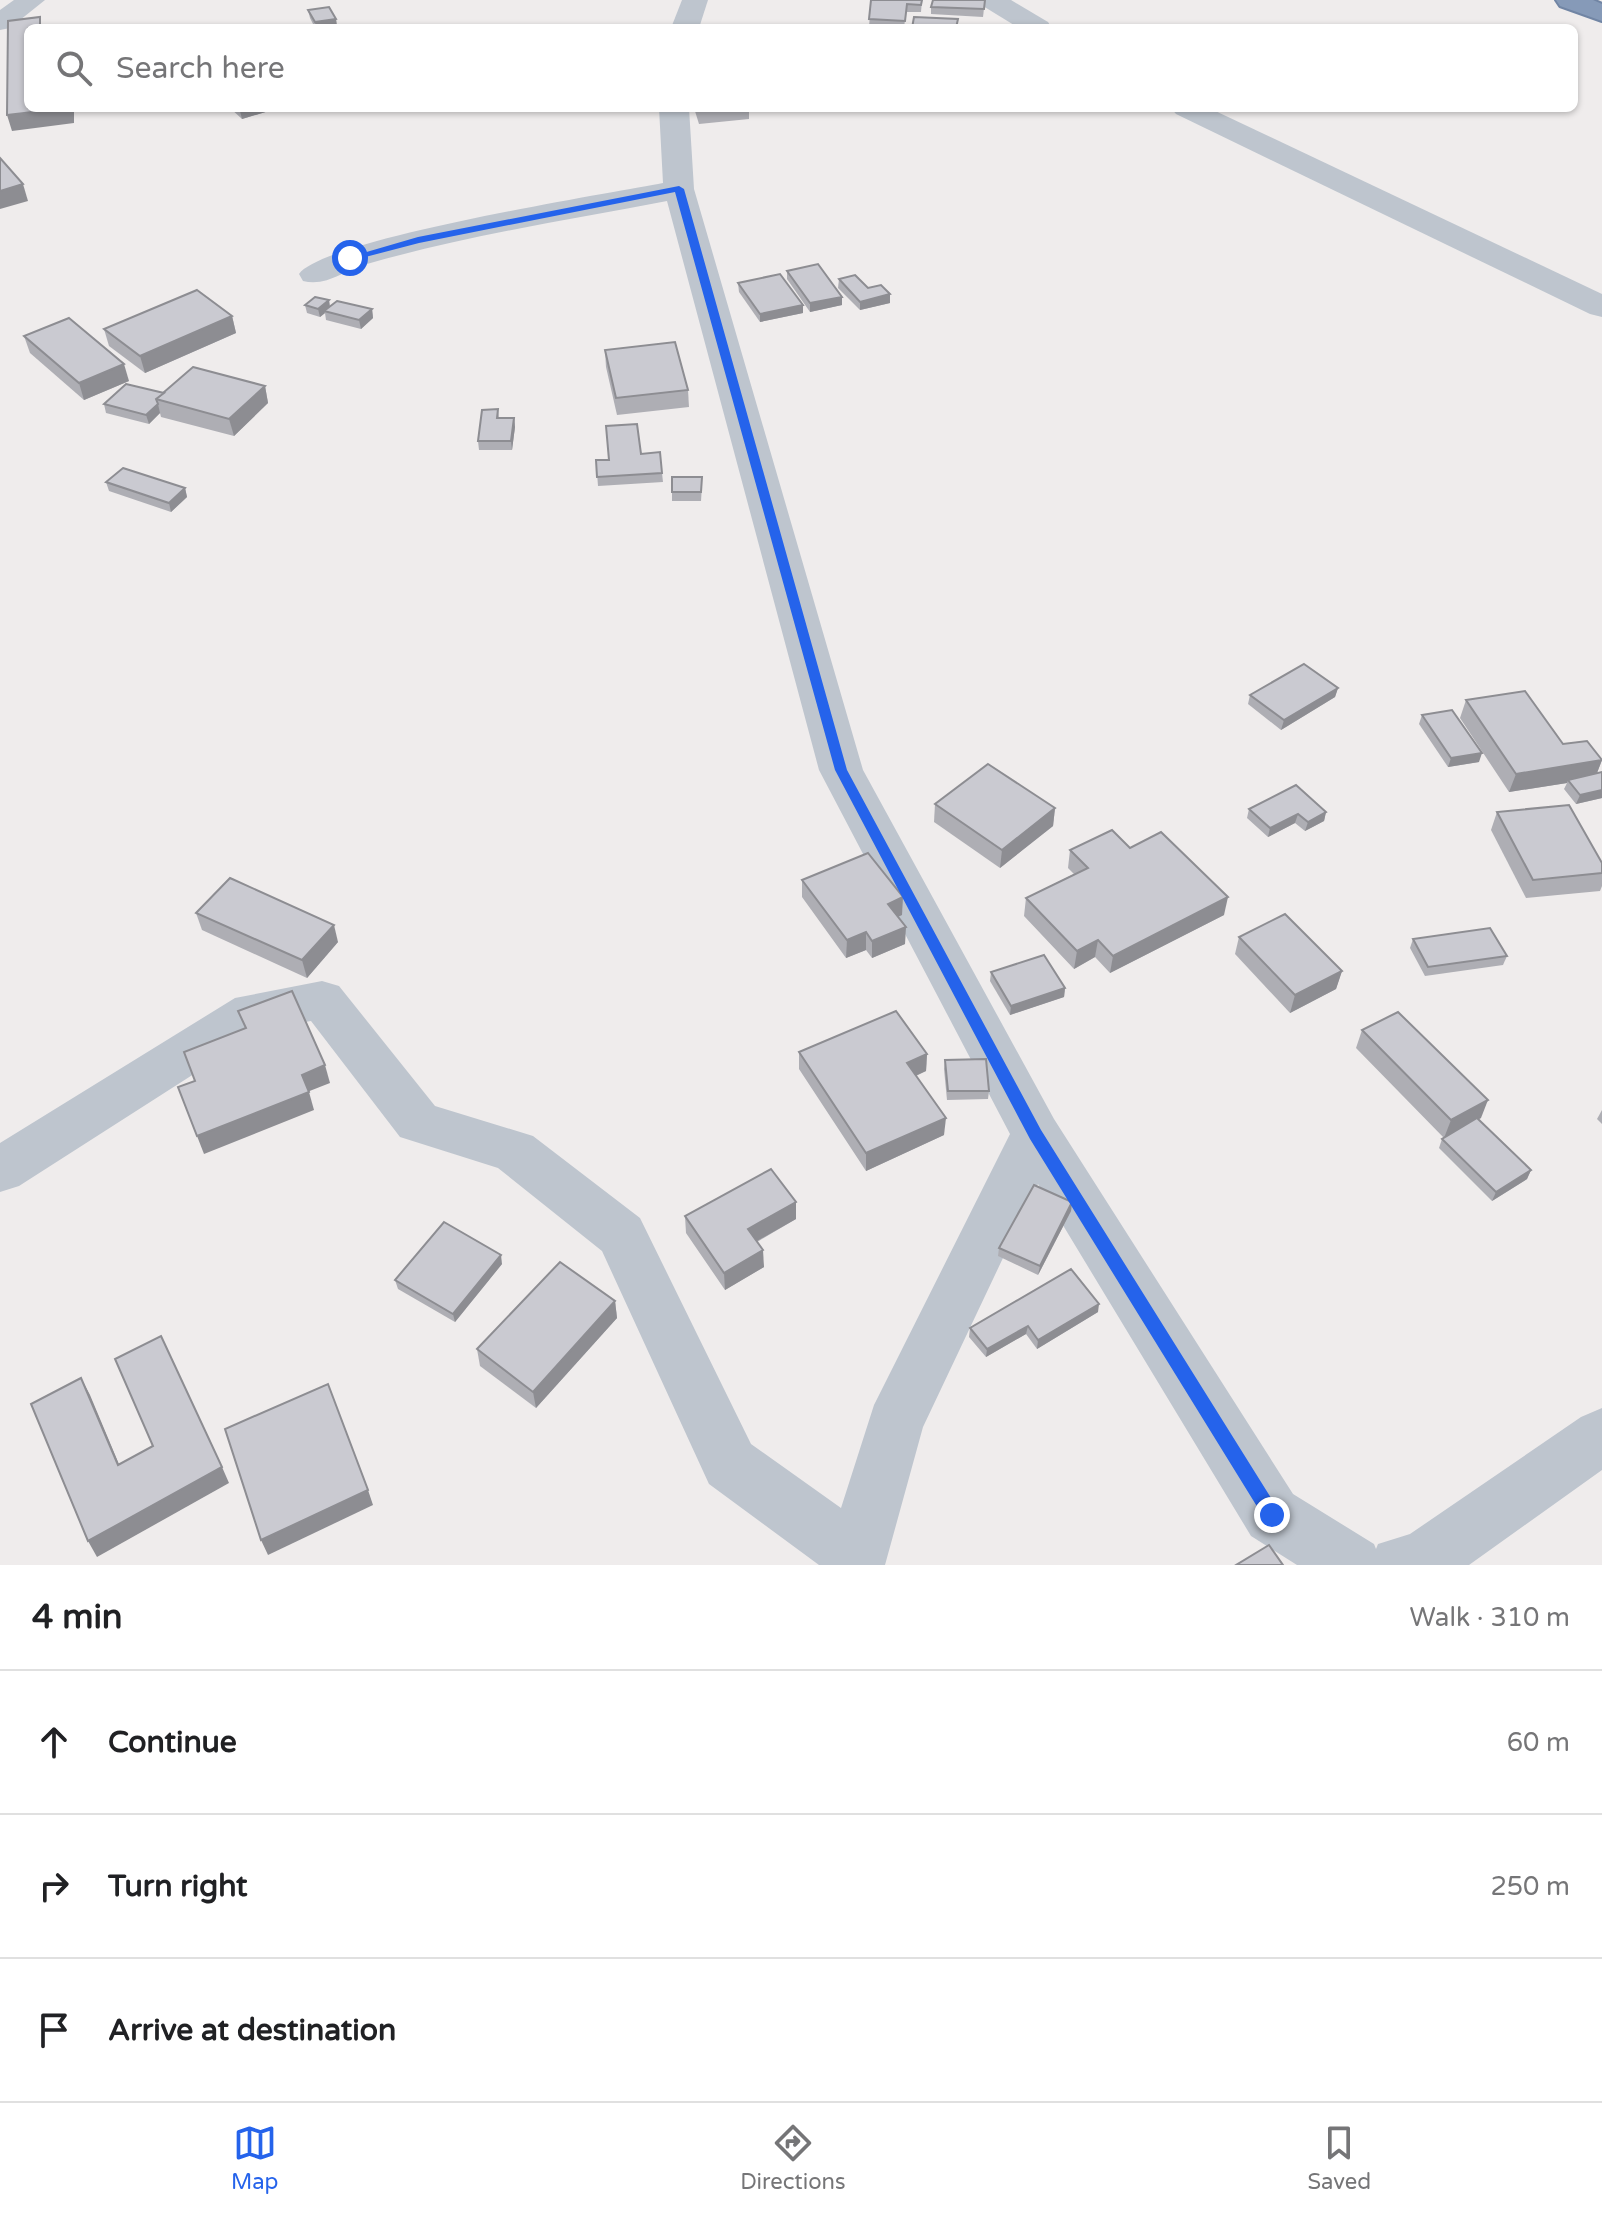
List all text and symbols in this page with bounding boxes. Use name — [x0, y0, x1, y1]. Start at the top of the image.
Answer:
search box — [24, 24, 1578, 112]
icon: search — [52, 46, 96, 90]
text: Search here — [116, 50, 285, 87]
route start — [332, 240, 368, 276]
route end — [1254, 1497, 1290, 1533]
text: 4 min — [32, 1597, 123, 1638]
text: Walk · 310 m — [1410, 1602, 1570, 1633]
icon: ahead — [32, 1720, 76, 1764]
text: Continue — [108, 1724, 237, 1761]
text: 60 m — [1507, 1727, 1570, 1758]
icon: right — [32, 1864, 76, 1908]
text: Turn right — [108, 1868, 248, 1905]
text: 250 m — [1490, 1871, 1570, 1902]
icon: arrive — [32, 2008, 76, 2052]
text: Arrive at destination — [108, 2012, 396, 2049]
tab: Map — [231, 2121, 278, 2195]
tab: Directions — [740, 2121, 846, 2195]
tab: Saved — [1307, 2121, 1371, 2195]

